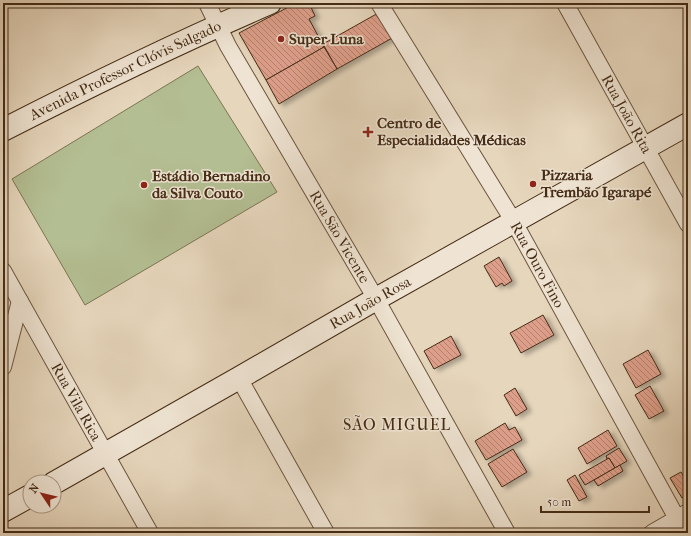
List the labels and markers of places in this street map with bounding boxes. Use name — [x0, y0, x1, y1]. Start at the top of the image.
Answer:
place label: Super Luna — [289, 30, 365, 48]
marker: Super Luna — [276, 34, 286, 44]
place label: Centro de Especialidades Médicas — [377, 114, 526, 149]
marker: Centro de Especialidades Médicas — [362, 126, 374, 138]
place label: Pizzaria Trembão Igarapé — [540, 166, 652, 201]
place label: Estádio Bernadino da Silva Couto — [152, 167, 271, 202]
marker: Pizzaria Trembão Igarapé — [528, 179, 538, 189]
marker: Estádio Bernadino da Silva Couto — [139, 180, 149, 190]

